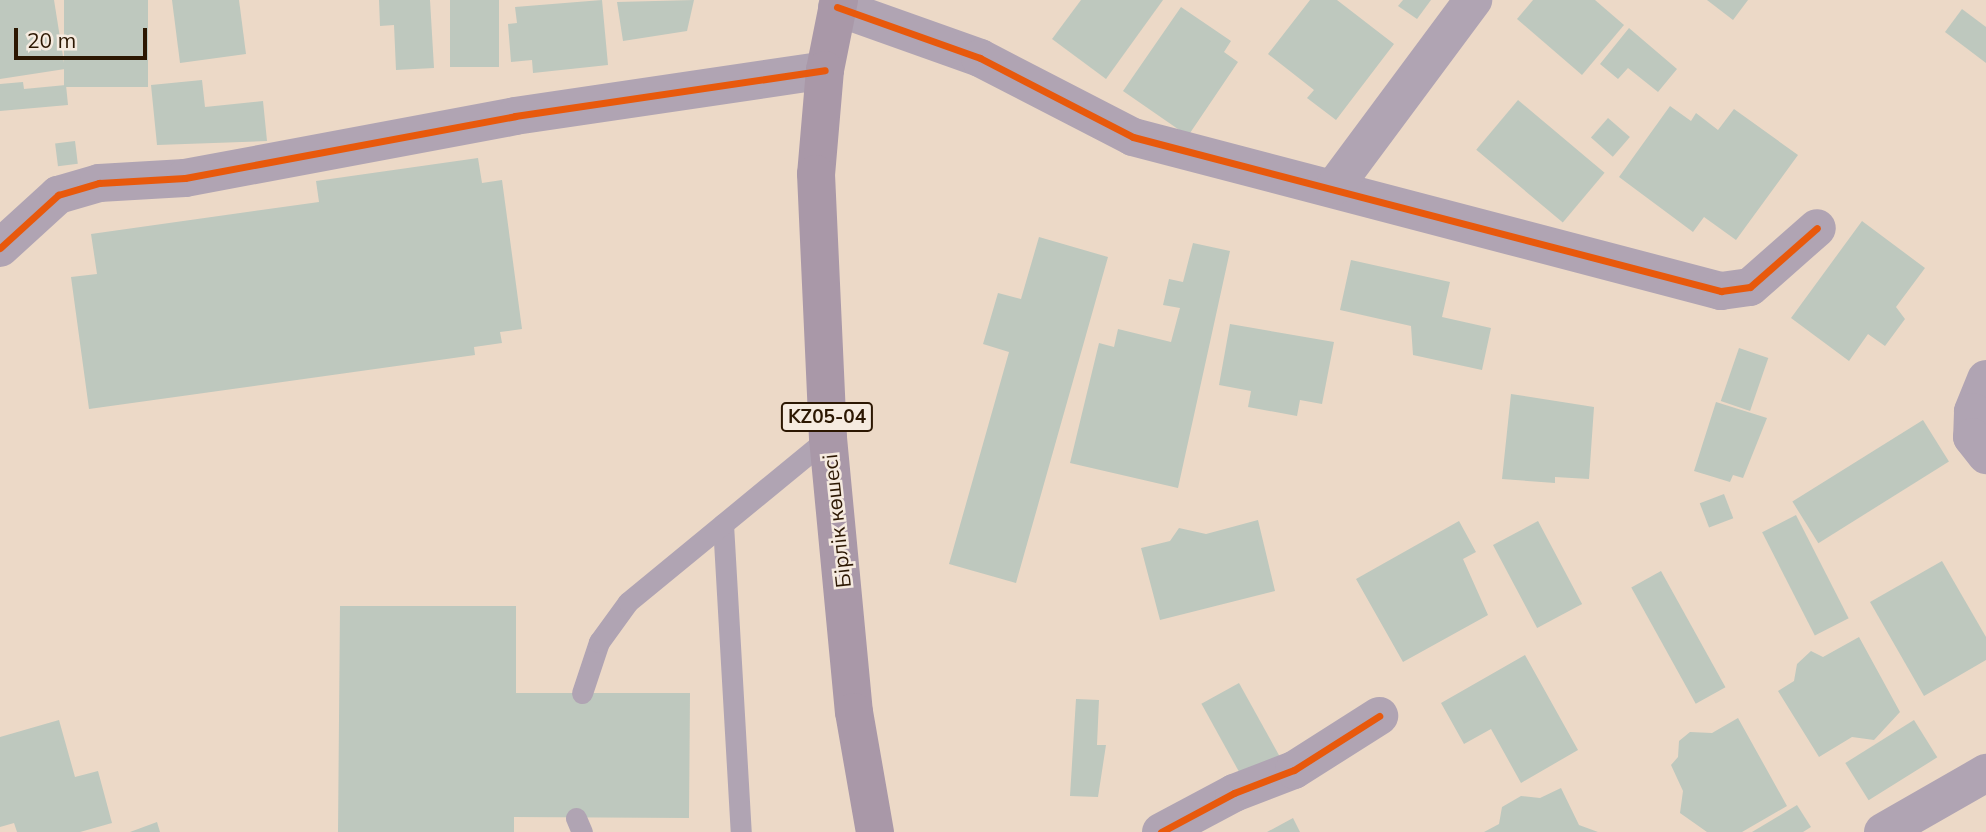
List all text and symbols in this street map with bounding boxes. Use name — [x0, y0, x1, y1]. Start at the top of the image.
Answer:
scale bar — [18, 14, 150, 58]
text: 20 m — [27, 27, 76, 53]
road number: KZ05-04 — [780, 402, 874, 432]
street label: Бірлік көшесі — [816, 453, 856, 589]

